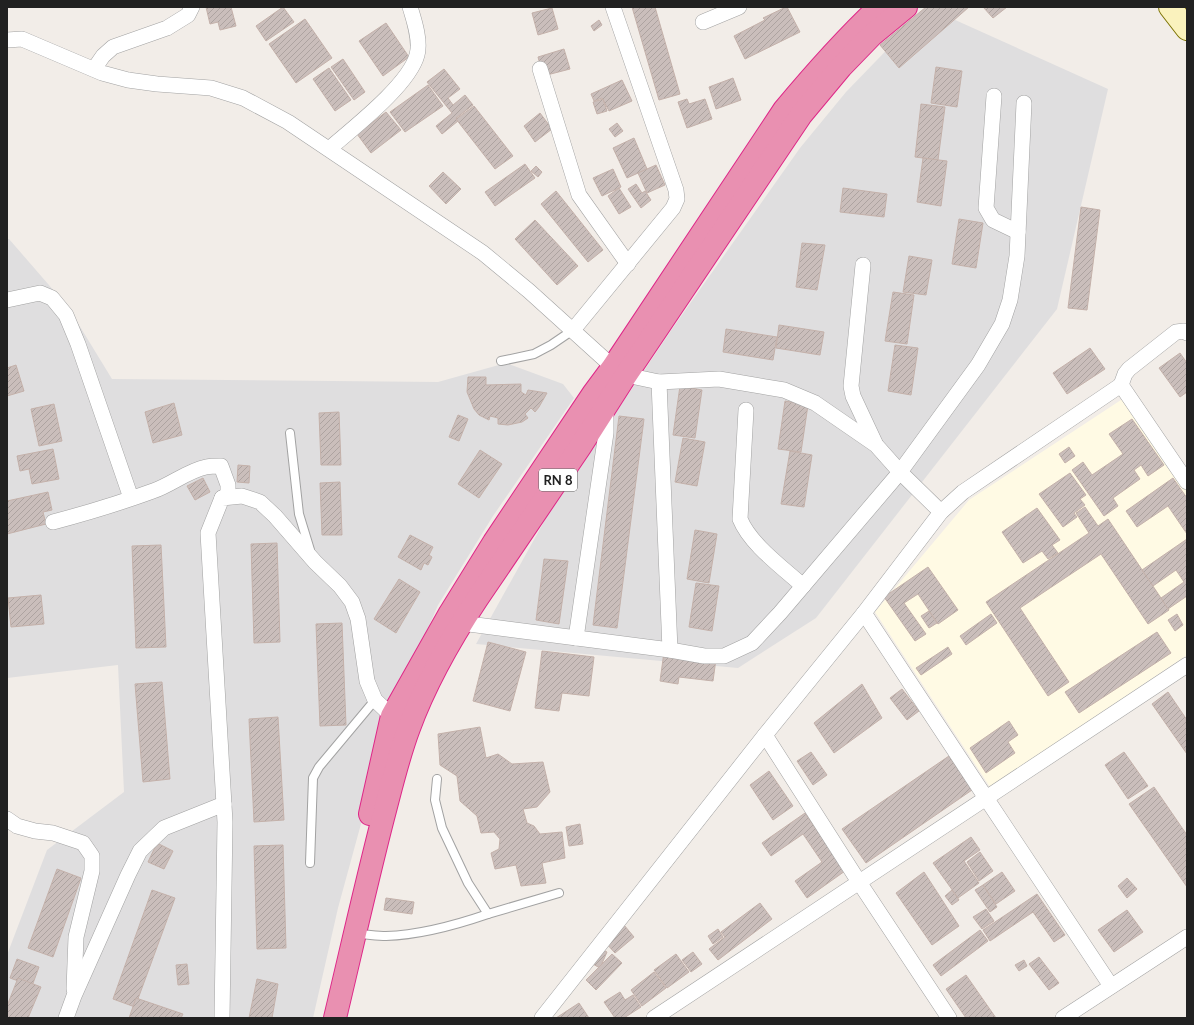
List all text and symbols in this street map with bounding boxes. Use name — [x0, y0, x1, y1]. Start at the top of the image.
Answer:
road number: RN 8 — [539, 469, 577, 491]

